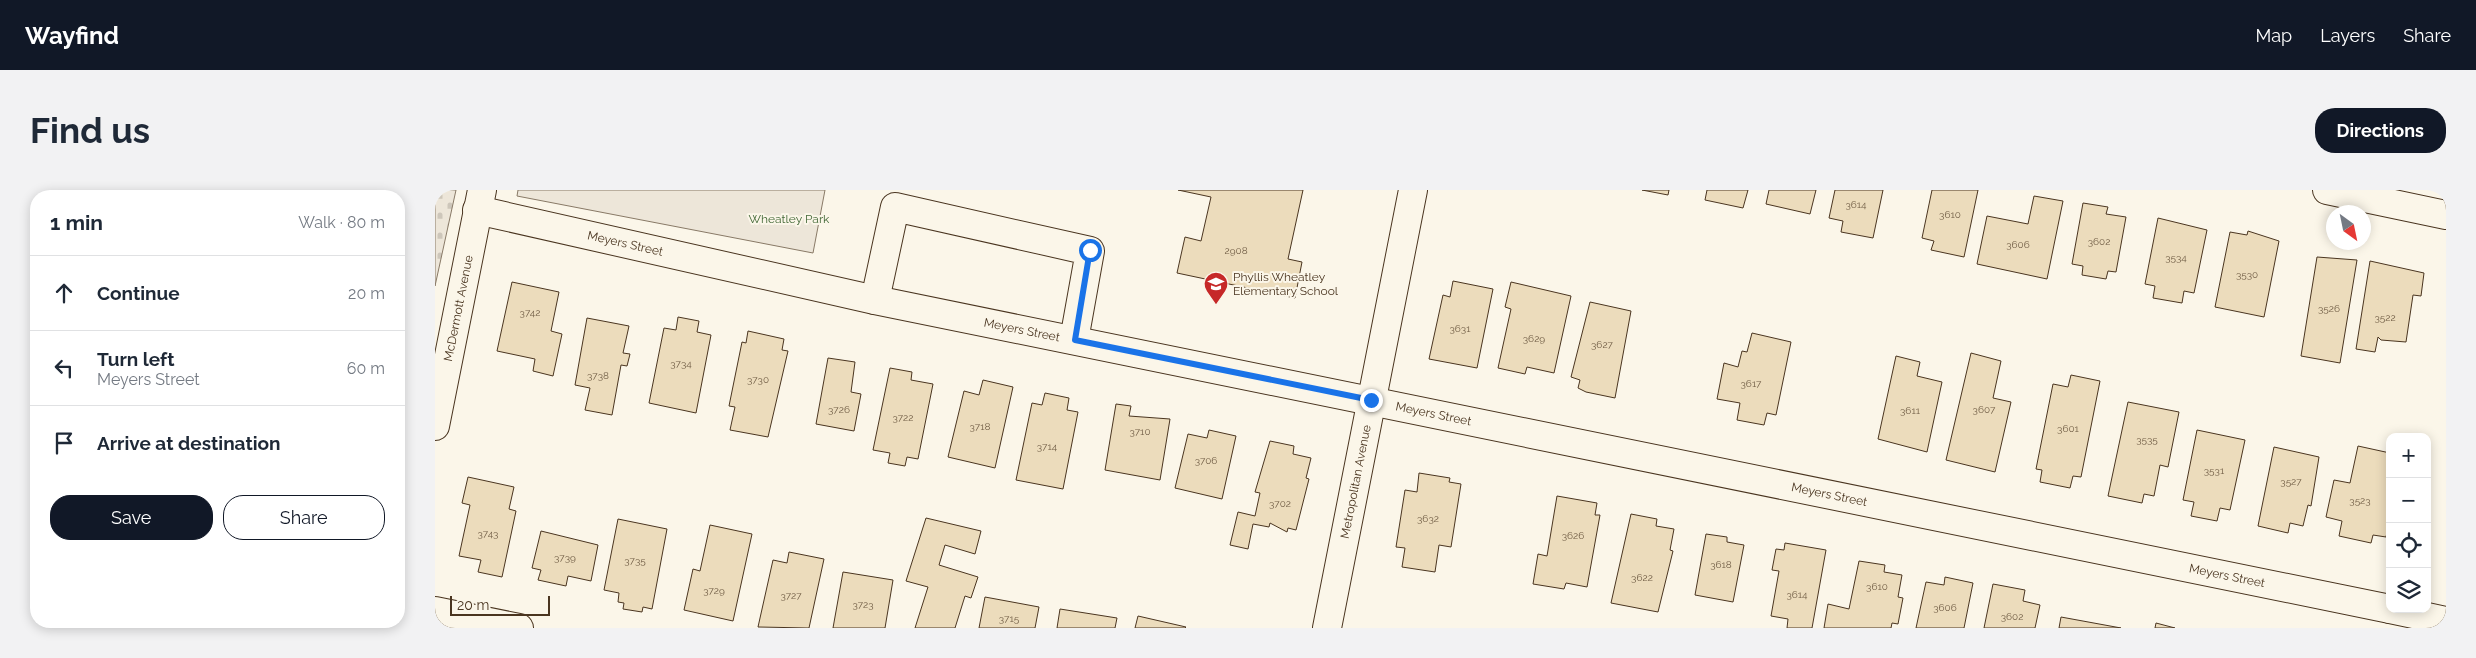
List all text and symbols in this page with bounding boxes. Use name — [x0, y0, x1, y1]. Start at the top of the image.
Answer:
text: Wayfind — [25, 21, 119, 50]
text: Map — [2256, 25, 2292, 46]
text: Layers — [2320, 25, 2375, 46]
text: Share — [2403, 25, 2451, 46]
button: Directions — [2315, 108, 2446, 153]
text: Find us — [30, 110, 150, 151]
house number: 3614 — [1845, 199, 1867, 210]
north arrow — [2326, 205, 2371, 250]
house number: 3610 — [1939, 209, 1961, 220]
text: 1 min — [50, 210, 103, 235]
park label: Wheatley Park — [749, 212, 830, 226]
text: Walk · 80 m — [298, 213, 385, 232]
street label: Meyers Street — [586, 228, 664, 259]
house number: 3602 — [2088, 236, 2110, 247]
route start — [1079, 239, 1102, 262]
house number: 3606 — [2006, 239, 2030, 250]
house number: 2908 — [1224, 245, 1248, 256]
house number: 3534 — [2165, 252, 2187, 263]
street label: McDermott Avenue — [441, 254, 476, 363]
house number: 3530 — [2236, 269, 2258, 280]
place label: Phyllis Wheatley Elementary School — [1233, 270, 1339, 298]
school or university icon: Phyllis Wheatley Elementary School — [1203, 271, 1229, 305]
icon: ahead — [50, 279, 78, 307]
text: Continue — [97, 282, 180, 304]
text: 20 m — [348, 284, 385, 303]
house number: 3526 — [2318, 303, 2340, 314]
house number: 3742 — [520, 307, 540, 318]
house number: 3522 — [2374, 312, 2396, 323]
street label: Meyers Street — [983, 315, 1061, 345]
house number: 3631 — [1450, 323, 1471, 334]
house number: 3629 — [1523, 333, 1545, 344]
house number: 3627 — [1591, 339, 1614, 350]
text: Turn left — [97, 348, 174, 370]
icon: left — [50, 354, 78, 382]
house number: 3734 — [670, 358, 692, 369]
text: 60 m — [347, 359, 385, 378]
text: Meyers Street — [97, 370, 200, 389]
house number: 3738 — [587, 370, 609, 381]
house number: 3730 — [747, 374, 769, 385]
house number: 3617 — [1741, 378, 1762, 389]
route end — [1360, 389, 1383, 412]
street label: Meyers Street — [1394, 399, 1473, 428]
house number: 3726 — [828, 404, 850, 415]
house number: 3607 — [1973, 404, 1996, 415]
house number: 3611 — [1900, 405, 1921, 416]
house number: 3722 — [892, 412, 914, 423]
house number: 3718 — [970, 421, 990, 432]
house number: 3601 — [2057, 423, 2080, 434]
street label: Metropolitan Avenue — [1338, 424, 1374, 540]
house number: 3710 — [1129, 426, 1151, 437]
icon: arrive — [50, 429, 78, 457]
text: Arrive at destination — [97, 432, 281, 454]
map controls — [2386, 433, 2431, 613]
button: + — [2386, 433, 2431, 478]
house number: 3535 — [2136, 434, 2158, 445]
house number: 3714 — [1037, 441, 1058, 452]
house number: 3706 — [1195, 455, 1217, 466]
house number: 3531 — [2204, 465, 2225, 476]
house number: 3527 — [2280, 476, 2302, 487]
button: − — [2386, 478, 2431, 523]
street label: Meyers Street — [1790, 480, 1868, 509]
button: Save — [50, 495, 213, 540]
button: Share — [223, 495, 385, 540]
house number: 3523 — [2349, 495, 2371, 506]
house number: 3702 — [1269, 498, 1291, 509]
house number: 3632 — [1417, 513, 1439, 524]
button: locate — [2386, 523, 2431, 568]
house number: 3743 — [478, 528, 498, 539]
house number: 3626 — [1562, 530, 1584, 541]
house number: 3739 — [554, 552, 576, 563]
house number: 3735 — [624, 555, 646, 566]
house number: 3618 — [1710, 559, 1732, 570]
street label: Meyers Street — [2188, 561, 2266, 590]
button: layers — [2386, 568, 2431, 613]
house number: 3622 — [1631, 572, 1653, 583]
house number: 3610 — [1866, 581, 1888, 592]
house number: 3729 — [703, 585, 725, 596]
house number: 3614 — [1786, 589, 1808, 600]
house number: 3727 — [780, 590, 802, 601]
scale bar — [450, 593, 550, 616]
text: 20 m — [457, 597, 489, 613]
house number: 3723 — [852, 599, 874, 610]
house number: 3606 — [1933, 602, 1957, 613]
house number: 3602 — [2001, 611, 2023, 622]
house number: 3715 — [999, 613, 1020, 624]

